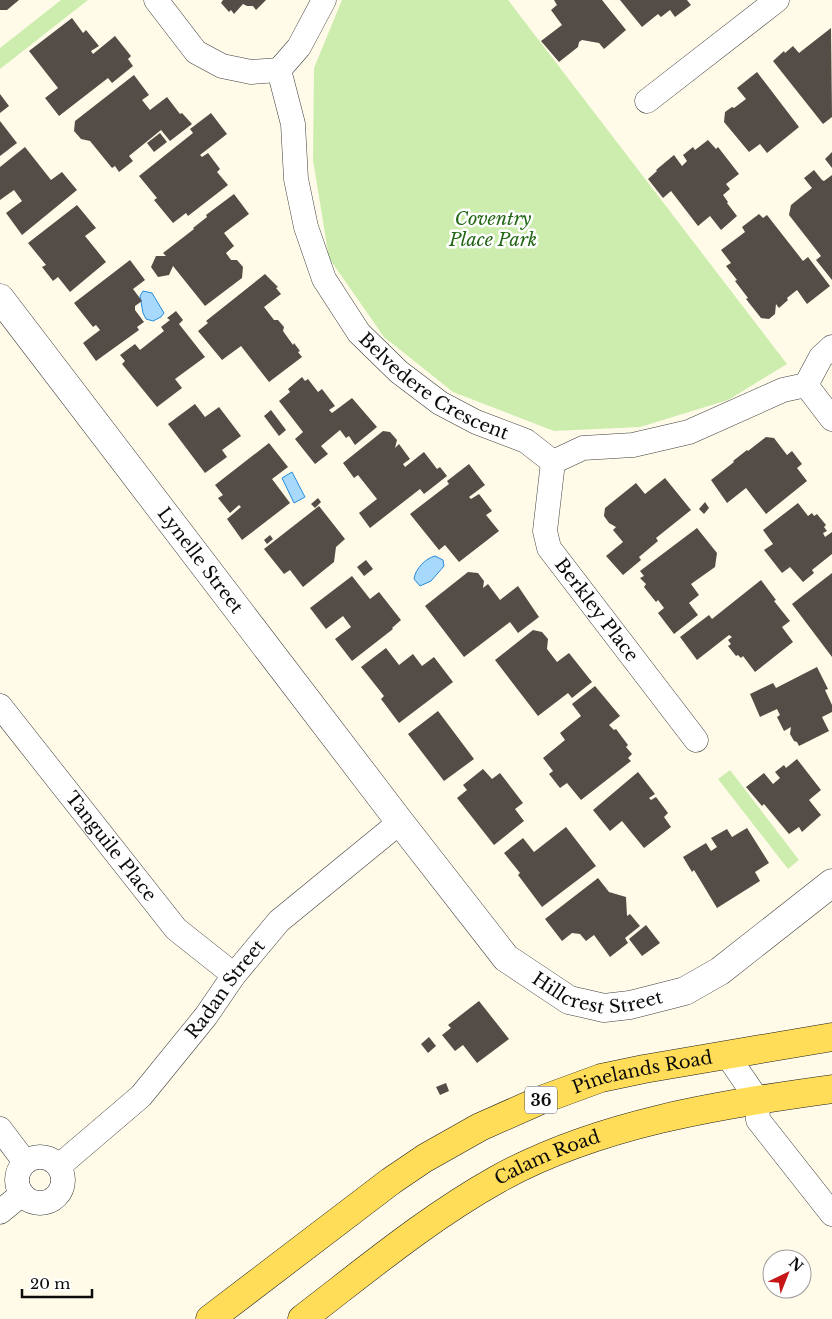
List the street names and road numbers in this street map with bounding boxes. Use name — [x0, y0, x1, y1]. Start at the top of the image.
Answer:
street label: Belvedere Crescent — [354, 328, 512, 444]
street label: Lynelle Street — [153, 503, 248, 618]
street label: Berkley Place — [550, 554, 643, 666]
street label: Tanguile Place — [61, 787, 161, 906]
street label: Radan Street — [181, 935, 270, 1043]
street label: Hillcrest Street — [528, 968, 665, 1019]
street label: Pinelands Road — [569, 1047, 714, 1099]
road number: 36 — [525, 1086, 557, 1114]
street label: Calam Road — [491, 1126, 603, 1190]

